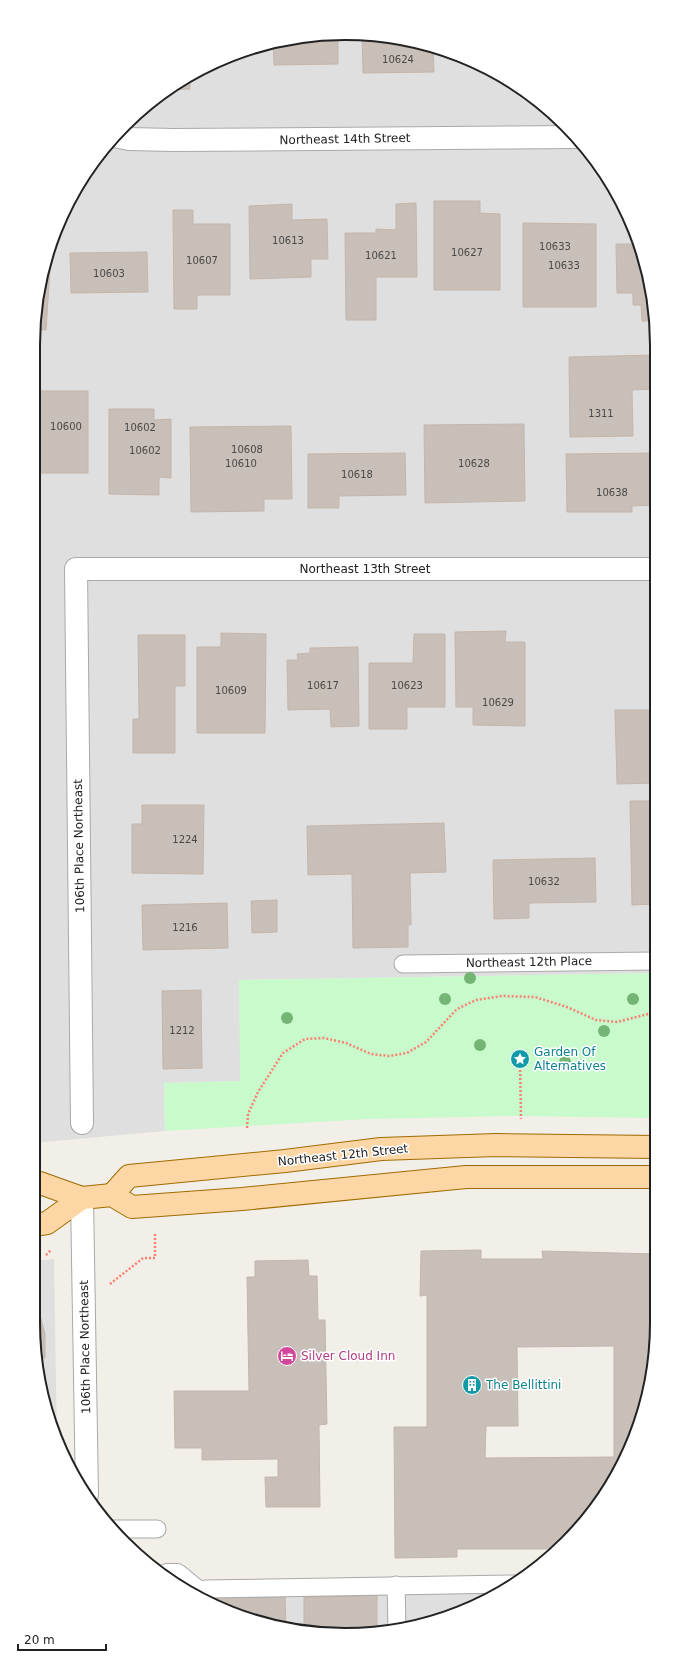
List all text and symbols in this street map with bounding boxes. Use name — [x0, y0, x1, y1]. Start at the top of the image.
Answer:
house number: 10624 — [382, 54, 414, 65]
street label: Northeast 14th Street — [279, 131, 411, 147]
house number: 10613 — [272, 235, 304, 246]
house number: 10633 — [539, 241, 571, 252]
house number: 10627 — [451, 247, 483, 258]
house number: 10621 — [365, 250, 397, 261]
house number: 10607 — [186, 255, 218, 266]
house number: 10633 — [548, 260, 580, 271]
house number: 10603 — [93, 268, 125, 279]
house number: 1311 — [588, 408, 614, 419]
house number: 10600 — [50, 421, 82, 432]
house number: 10602 — [124, 422, 156, 433]
house number: 10608 — [231, 444, 263, 455]
house number: 10602 — [129, 445, 161, 456]
house number: 10610 — [225, 458, 257, 469]
house number: 10628 — [458, 458, 490, 469]
house number: 10618 — [341, 469, 373, 480]
house number: 10638 — [596, 487, 628, 498]
street label: Northeast 13th Street — [300, 562, 431, 576]
house number: 10617 — [307, 680, 339, 691]
house number: 10623 — [391, 680, 423, 691]
house number: 10609 — [215, 685, 247, 696]
house number: 10629 — [482, 697, 514, 708]
street label: 106th Place Northeast — [71, 779, 87, 913]
house number: 1224 — [172, 834, 198, 845]
house number: 10632 — [528, 876, 560, 887]
house number: 1216 — [172, 922, 198, 933]
street label: Northeast 12th Place — [466, 954, 592, 970]
house number: 1212 — [169, 1025, 195, 1036]
place label: Garden Of Alternatives — [534, 1045, 606, 1073]
place icon: Garden Of Alternatives — [509, 1048, 531, 1070]
street label: Northeast 12th Street — [277, 1141, 409, 1169]
street label: 106th Place Northeast — [77, 1280, 93, 1414]
hotel icon: Silver Cloud Inn — [276, 1345, 298, 1367]
place label: Silver Cloud Inn — [301, 1349, 395, 1363]
building icon: The Bellittini — [461, 1374, 483, 1396]
place label: The Bellittini — [485, 1378, 561, 1392]
scale bar — [18, 1626, 106, 1652]
text: 20 m — [24, 1633, 55, 1647]

